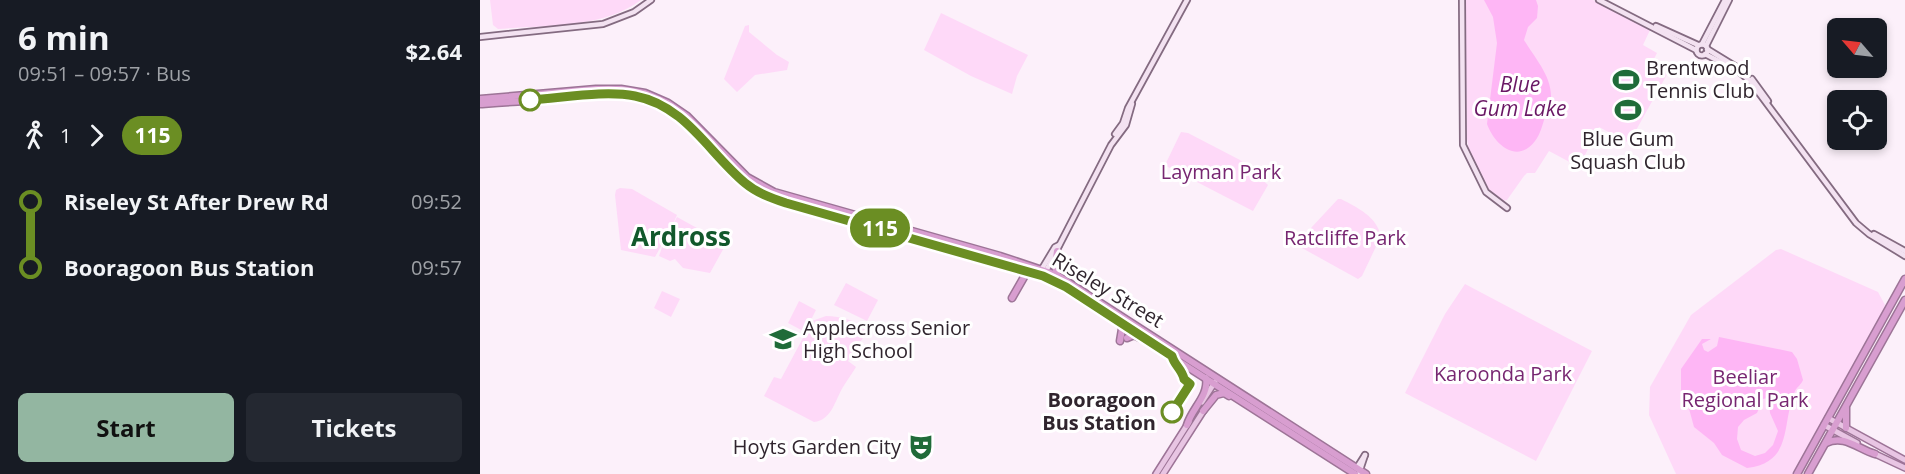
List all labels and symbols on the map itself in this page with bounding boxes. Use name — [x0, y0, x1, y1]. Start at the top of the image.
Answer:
north arrow — [1827, 18, 1887, 78]
place label: Brentwood Tennis Club — [1646, 54, 1755, 104]
sports icon: Brentwood Tennis Club — [1611, 65, 1641, 95]
water label: Blue Gum Lake — [1474, 70, 1566, 122]
unlabelled marker — [519, 89, 541, 111]
sports icon: Blue Gum Squash Club — [1613, 95, 1643, 125]
place label: Blue Gum Squash Club — [1570, 125, 1686, 175]
park label: Layman Park — [1161, 158, 1282, 185]
line badge: 115 — [846, 208, 914, 248]
district label: Ardross — [631, 218, 731, 254]
park label: Ratcliffe Park — [1284, 224, 1406, 251]
street label: Riseley Street — [1048, 246, 1169, 333]
place label: Applecross Senior High School — [803, 314, 970, 364]
school or university icon: Applecross Senior High School — [768, 324, 798, 354]
park label: Karoonda Park — [1434, 360, 1573, 387]
park label: Beeliar Regional Park — [1682, 363, 1809, 413]
place label: Booragoon Bus Station — [1042, 386, 1156, 436]
marker: Booragoon Bus Station — [1161, 401, 1183, 423]
theatre icon: Hoyts Garden City — [906, 432, 936, 462]
place label: Hoyts Garden City — [733, 433, 902, 460]

